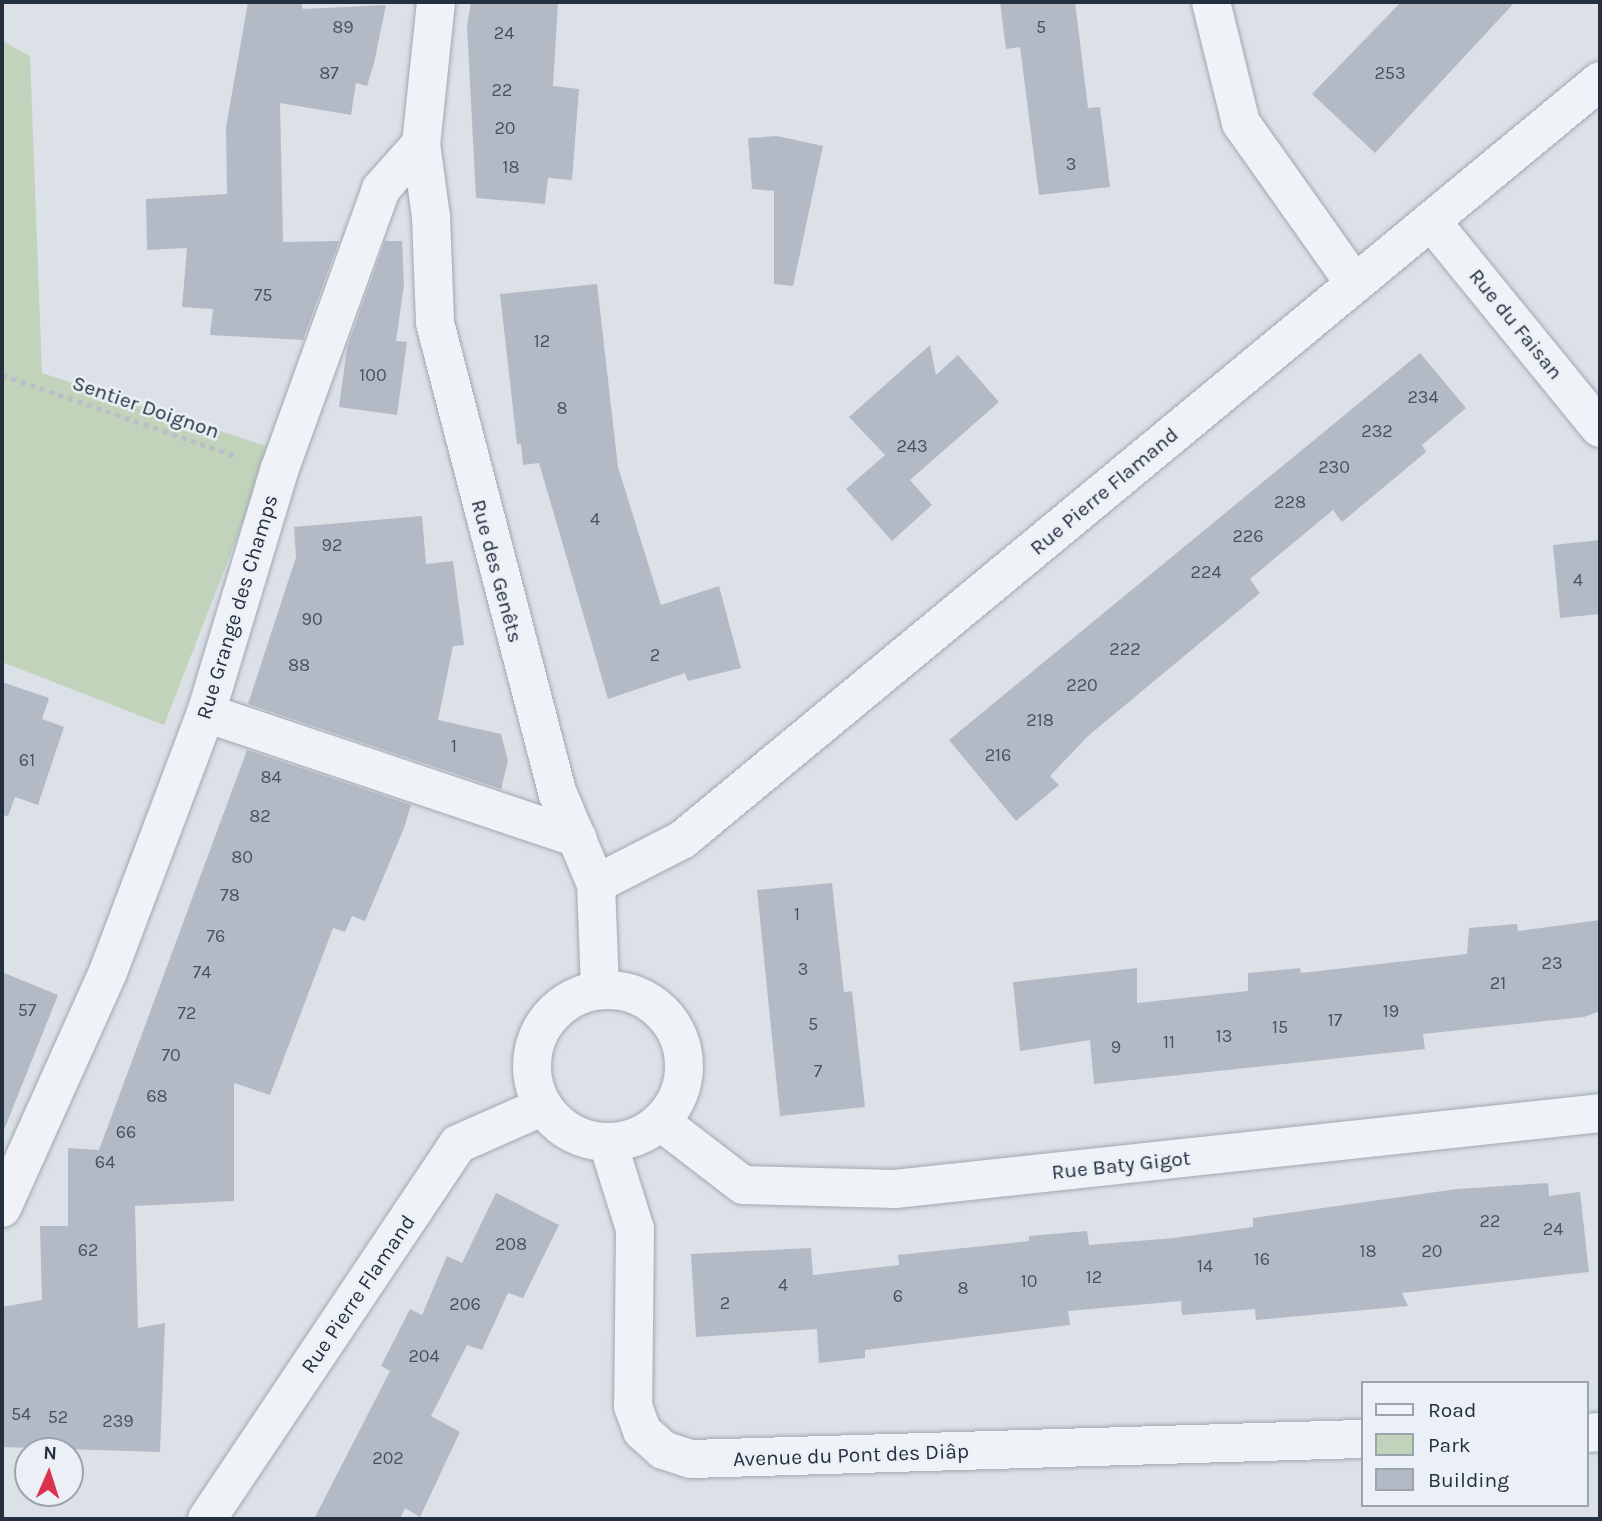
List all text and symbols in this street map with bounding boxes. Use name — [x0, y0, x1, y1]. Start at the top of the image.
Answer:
house number: 89 — [332, 16, 354, 38]
house number: 5 — [1036, 16, 1046, 38]
house number: 24 — [494, 22, 514, 44]
house number: 87 — [319, 62, 339, 84]
house number: 253 — [1374, 62, 1406, 84]
house number: 22 — [492, 79, 512, 101]
house number: 20 — [494, 117, 516, 139]
house number: 3 — [1066, 153, 1076, 175]
house number: 18 — [502, 156, 520, 178]
street label: Rue du Faisan — [1464, 264, 1568, 384]
house number: 75 — [254, 284, 272, 306]
house number: 12 — [534, 330, 550, 352]
house number: 100 — [359, 364, 387, 386]
street label: Sentier Doignon — [69, 370, 223, 444]
house number: 234 — [1407, 386, 1439, 408]
house number: 8 — [556, 397, 568, 419]
house number: 232 — [1361, 420, 1393, 442]
street label: Rue Pierre Flamand — [1025, 422, 1183, 560]
house number: 243 — [896, 435, 928, 457]
house number: 230 — [1318, 456, 1350, 478]
house number: 228 — [1274, 491, 1306, 513]
street label: Rue Grange des Champs — [191, 492, 283, 722]
street label: Rue des Genêts — [466, 497, 528, 645]
house number: 4 — [590, 508, 600, 530]
house number: 226 — [1232, 525, 1264, 547]
house number: 92 — [322, 534, 342, 556]
house number: 224 — [1191, 561, 1221, 583]
house number: 4 — [1573, 569, 1583, 591]
house number: 90 — [301, 608, 323, 630]
house number: 222 — [1109, 638, 1141, 660]
house number: 2 — [650, 644, 660, 666]
house number: 88 — [288, 654, 310, 676]
house number: 220 — [1066, 674, 1098, 696]
house number: 218 — [1026, 709, 1054, 731]
house number: 1 — [451, 735, 457, 757]
house number: 216 — [985, 744, 1011, 766]
house number: 61 — [19, 749, 35, 771]
house number: 84 — [260, 766, 282, 788]
house number: 82 — [249, 805, 271, 827]
house number: 80 — [231, 846, 253, 868]
house number: 78 — [220, 884, 240, 906]
house number: 1 — [794, 903, 800, 925]
house number: 76 — [207, 925, 225, 947]
house number: 23 — [1541, 952, 1563, 974]
house number: 3 — [798, 958, 808, 980]
house number: 74 — [193, 961, 211, 983]
house number: 21 — [1490, 972, 1506, 994]
house number: 57 — [18, 999, 36, 1021]
house number: 19 — [1383, 1000, 1399, 1022]
house number: 72 — [178, 1002, 196, 1024]
house number: 17 — [1328, 1009, 1342, 1031]
house number: 5 — [808, 1013, 818, 1035]
house number: 15 — [1272, 1016, 1288, 1038]
house number: 13 — [1216, 1025, 1232, 1047]
house number: 11 — [1163, 1031, 1175, 1053]
house number: 9 — [1111, 1036, 1121, 1058]
house number: 70 — [161, 1044, 181, 1066]
house number: 7 — [814, 1060, 822, 1082]
house number: 68 — [146, 1085, 168, 1107]
house number: 66 — [116, 1121, 136, 1143]
street label: Rue Baty Gigot — [1050, 1145, 1192, 1185]
house number: 64 — [95, 1151, 115, 1173]
street label: Rue Pierre Flamand — [296, 1210, 420, 1378]
house number: 22 — [1480, 1210, 1500, 1232]
house number: 24 — [1543, 1218, 1563, 1240]
house number: 208 — [495, 1233, 527, 1255]
house number: 62 — [78, 1239, 98, 1261]
house number: 18 — [1359, 1240, 1377, 1262]
house number: 20 — [1421, 1240, 1443, 1262]
house number: 16 — [1254, 1248, 1270, 1270]
house number: 14 — [1197, 1255, 1213, 1277]
house number: 12 — [1086, 1266, 1102, 1288]
house number: 10 — [1021, 1270, 1037, 1292]
house number: 4 — [778, 1274, 788, 1296]
house number: 8 — [957, 1277, 969, 1299]
house number: 6 — [893, 1285, 903, 1307]
house number: 2 — [720, 1292, 730, 1314]
house number: 206 — [449, 1293, 481, 1315]
house number: 204 — [408, 1345, 440, 1367]
legend — [1360, 1381, 1588, 1507]
text: Road — [1428, 1398, 1476, 1422]
house number: 54 — [11, 1403, 31, 1425]
house number: 52 — [48, 1406, 68, 1428]
house number: 239 — [102, 1410, 134, 1432]
text: Park — [1428, 1433, 1471, 1457]
north arrow — [14, 1437, 84, 1507]
street label: Avenue du Pont des Diâp — [733, 1438, 969, 1472]
text: N — [43, 1442, 57, 1464]
house number: 202 — [372, 1447, 404, 1469]
text: Building — [1428, 1468, 1509, 1492]

